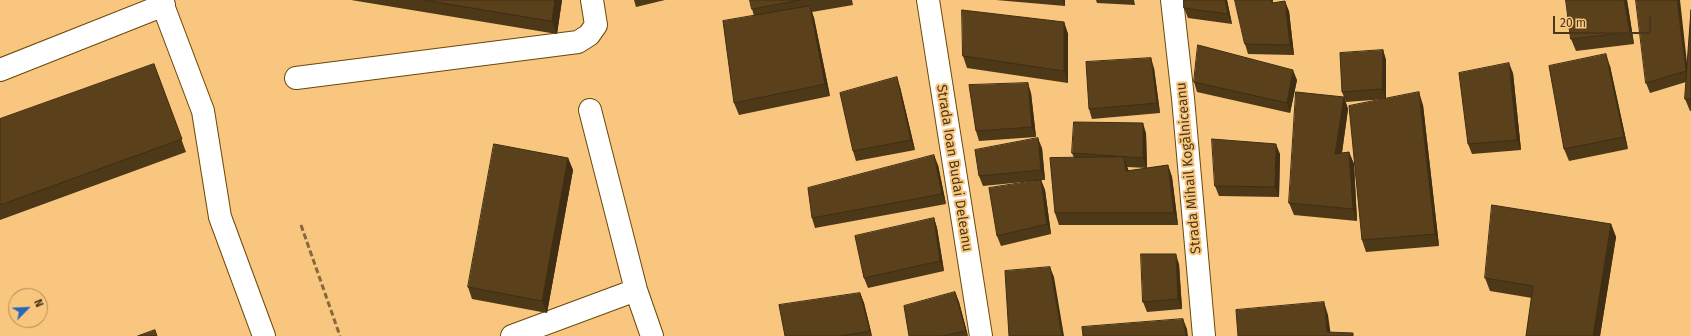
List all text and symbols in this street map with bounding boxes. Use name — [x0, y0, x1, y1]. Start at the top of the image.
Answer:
scale bar — [1555, 8, 1653, 34]
text: 20 m — [1560, 16, 1586, 30]
street label: Strada Mihail Kogălniceanu — [1173, 82, 1205, 254]
street label: Strada Ioan Budai Deleanu — [932, 83, 976, 253]
north arrow — [8, 288, 48, 328]
text: N — [31, 297, 46, 309]

